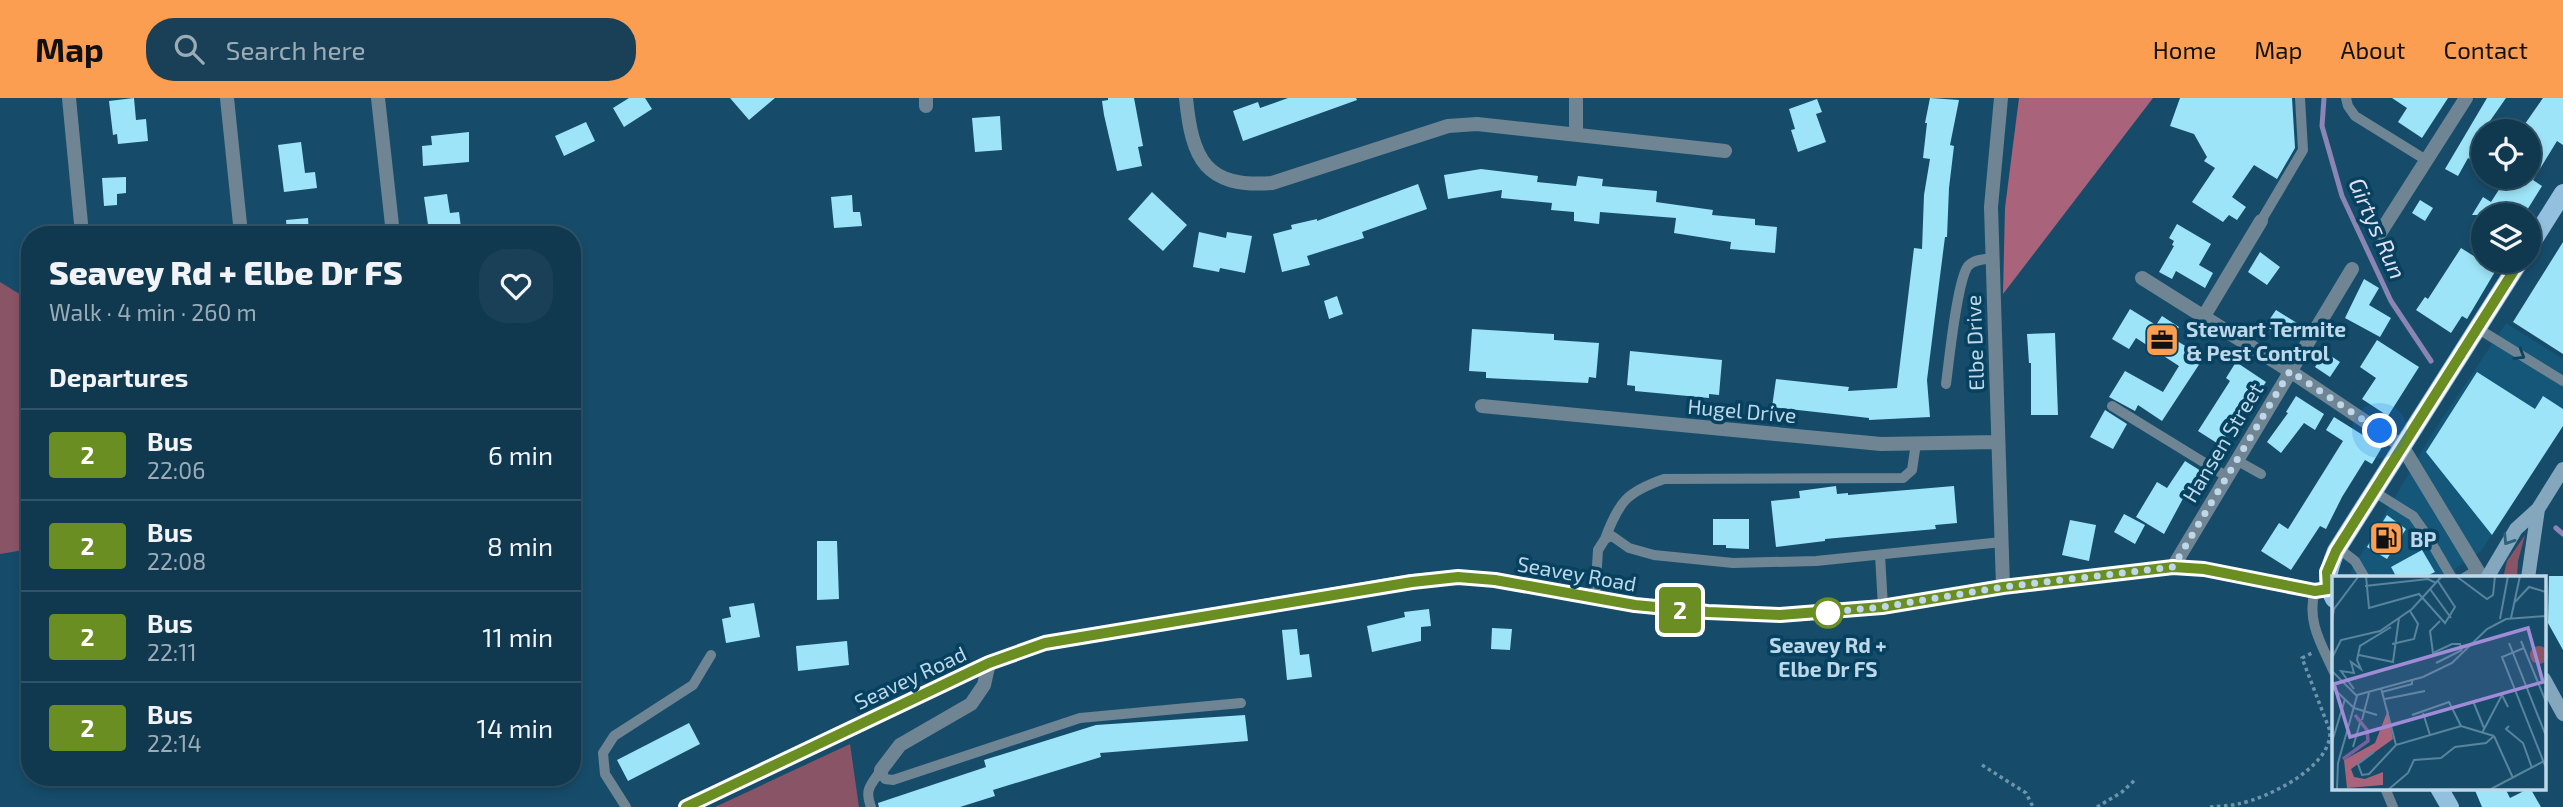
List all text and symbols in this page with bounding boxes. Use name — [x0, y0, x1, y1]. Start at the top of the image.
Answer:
search box — [146, 18, 636, 81]
text: Map — [35, 29, 104, 69]
icon: search — [170, 30, 208, 68]
text: Search here — [226, 34, 365, 65]
text: Home — [2153, 35, 2216, 64]
text: Map — [2254, 35, 2302, 64]
text: About — [2340, 35, 2406, 64]
text: Contact — [2444, 35, 2528, 64]
map controls — [2471, 119, 2541, 273]
button: locate — [2471, 119, 2541, 189]
water label: Girtys Run — [2343, 173, 2413, 283]
button: layers — [2471, 203, 2541, 273]
button: heart — [479, 249, 553, 323]
text: Seavey Rd + Elbe Dr FS — [49, 252, 403, 292]
street label: Elbe Drive — [1960, 295, 1988, 391]
text: Walk · 4 min · 260 m — [49, 298, 257, 326]
place label: Stewart Termite & Pest Control — [2186, 316, 2346, 365]
office icon: Stewart Termite & Pest Control — [2143, 321, 2181, 359]
one-way arrow — [2513, 346, 2526, 359]
text: Departures — [49, 361, 188, 392]
street label: Hansen Street — [2177, 378, 2267, 506]
street label: Hugel Drive — [1687, 393, 1797, 427]
your location — [2362, 413, 2397, 448]
text: Bus — [147, 425, 193, 456]
text: 6 min — [488, 439, 553, 470]
text: 2 — [81, 440, 94, 469]
text: 22:06 — [147, 456, 205, 484]
text: Bus — [147, 516, 193, 547]
fuel station icon: BP — [2367, 519, 2405, 557]
place label: BP — [2410, 526, 2436, 551]
text: 8 min — [487, 530, 553, 561]
text: 2 — [81, 531, 94, 560]
one-way arrow — [2504, 532, 2517, 545]
text: 22:08 — [147, 547, 206, 575]
street label: Seavey Road — [1515, 550, 1639, 596]
inset map — [2332, 576, 2546, 790]
line badge: 2 — [1657, 587, 1703, 633]
text: 2 — [1673, 595, 1687, 624]
marker: Seavey Rd + Elbe Dr FS — [1813, 598, 1843, 628]
text: Bus — [147, 607, 193, 638]
text: 11 min — [482, 621, 553, 652]
text: 2 — [81, 622, 94, 651]
place label: Seavey Rd + Elbe Dr FS — [1769, 632, 1887, 681]
text: 22:11 — [147, 638, 197, 666]
street label: Seavey Road — [850, 640, 970, 714]
text: Bus — [147, 698, 193, 729]
text: 14 min — [477, 712, 553, 743]
text: 2 — [81, 713, 94, 742]
text: 22:14 — [147, 729, 202, 757]

